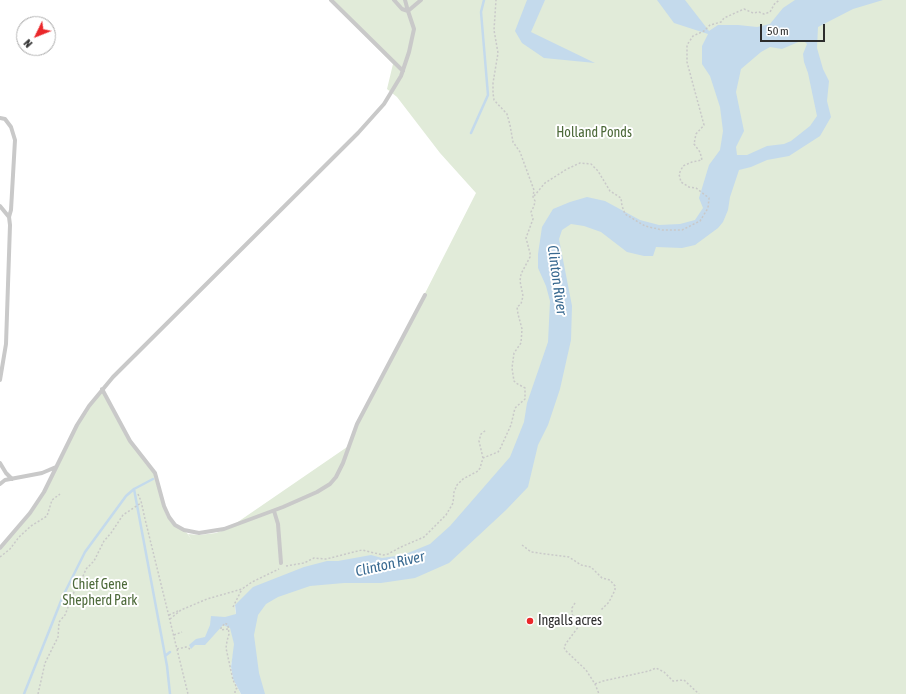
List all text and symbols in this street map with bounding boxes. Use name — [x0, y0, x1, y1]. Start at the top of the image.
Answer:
north arrow — [16, 16, 56, 56]
scale bar — [762, 16, 827, 42]
text: 50 m — [767, 24, 789, 38]
text: N — [21, 37, 35, 50]
park label: Holland Ponds — [556, 125, 632, 141]
water label: Clinton River — [543, 244, 571, 316]
water label: Clinton River — [354, 547, 426, 581]
park label: Chief Gene Shepherd Park — [63, 577, 137, 610]
place label: Ingalls acres — [538, 613, 602, 629]
marker: Ingalls acres — [525, 616, 535, 626]

